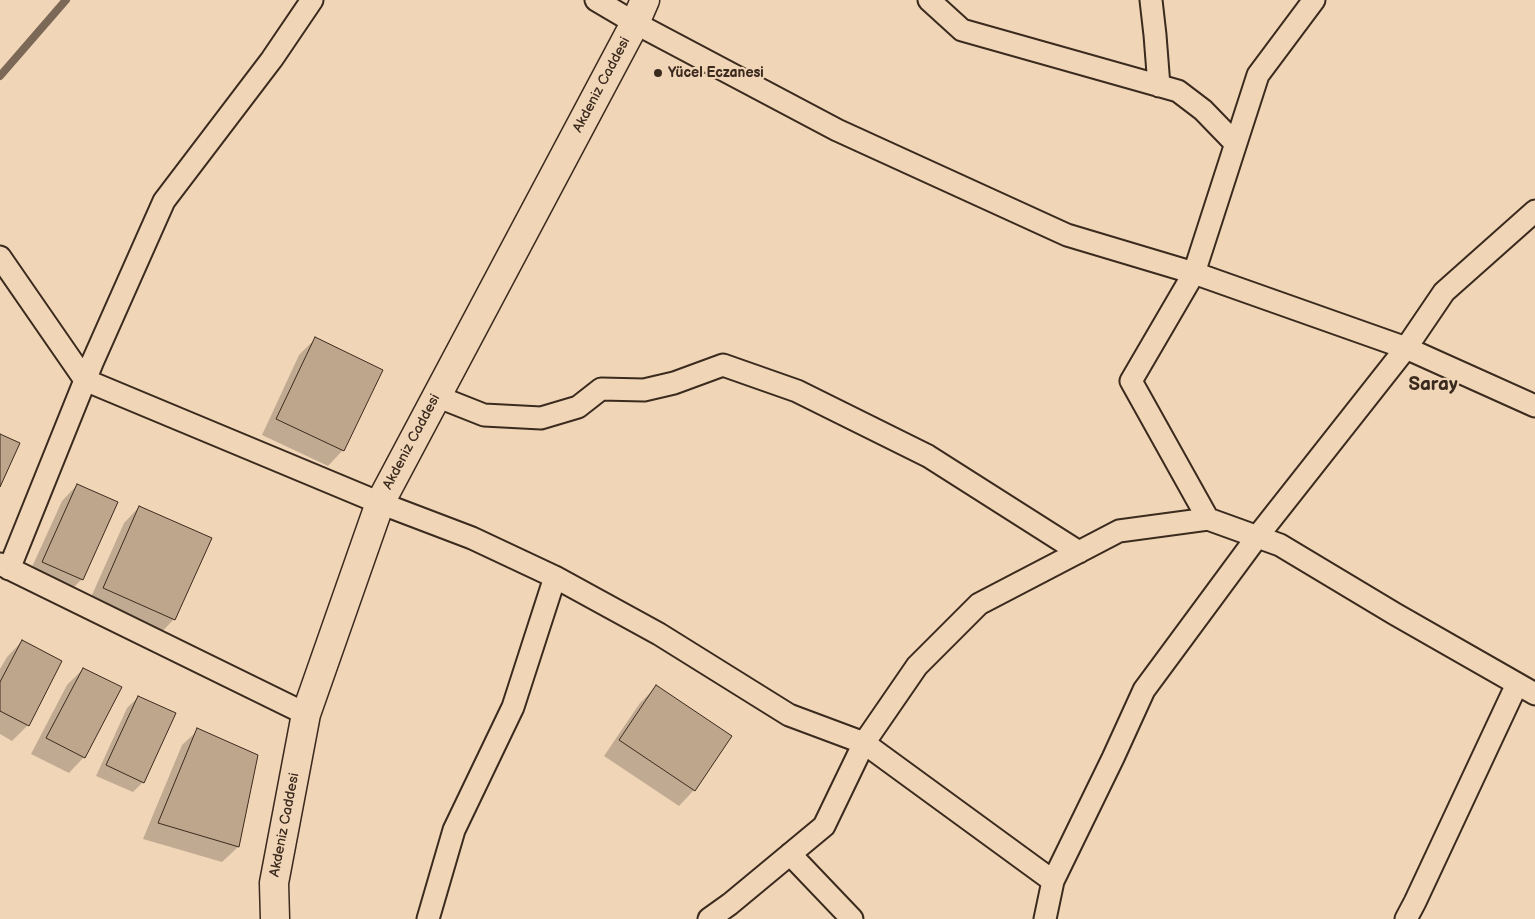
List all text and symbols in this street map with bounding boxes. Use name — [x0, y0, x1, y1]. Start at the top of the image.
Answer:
street label: Akdeniz Caddesi — [570, 34, 634, 136]
place label: Yücel Eczanesi — [668, 65, 764, 81]
marker: Yücel Eczanesi — [652, 67, 664, 79]
district label: Saray — [1408, 374, 1458, 396]
street label: Akdeniz Caddesi — [380, 391, 444, 493]
street label: Akdeniz Caddesi — [267, 772, 303, 878]

